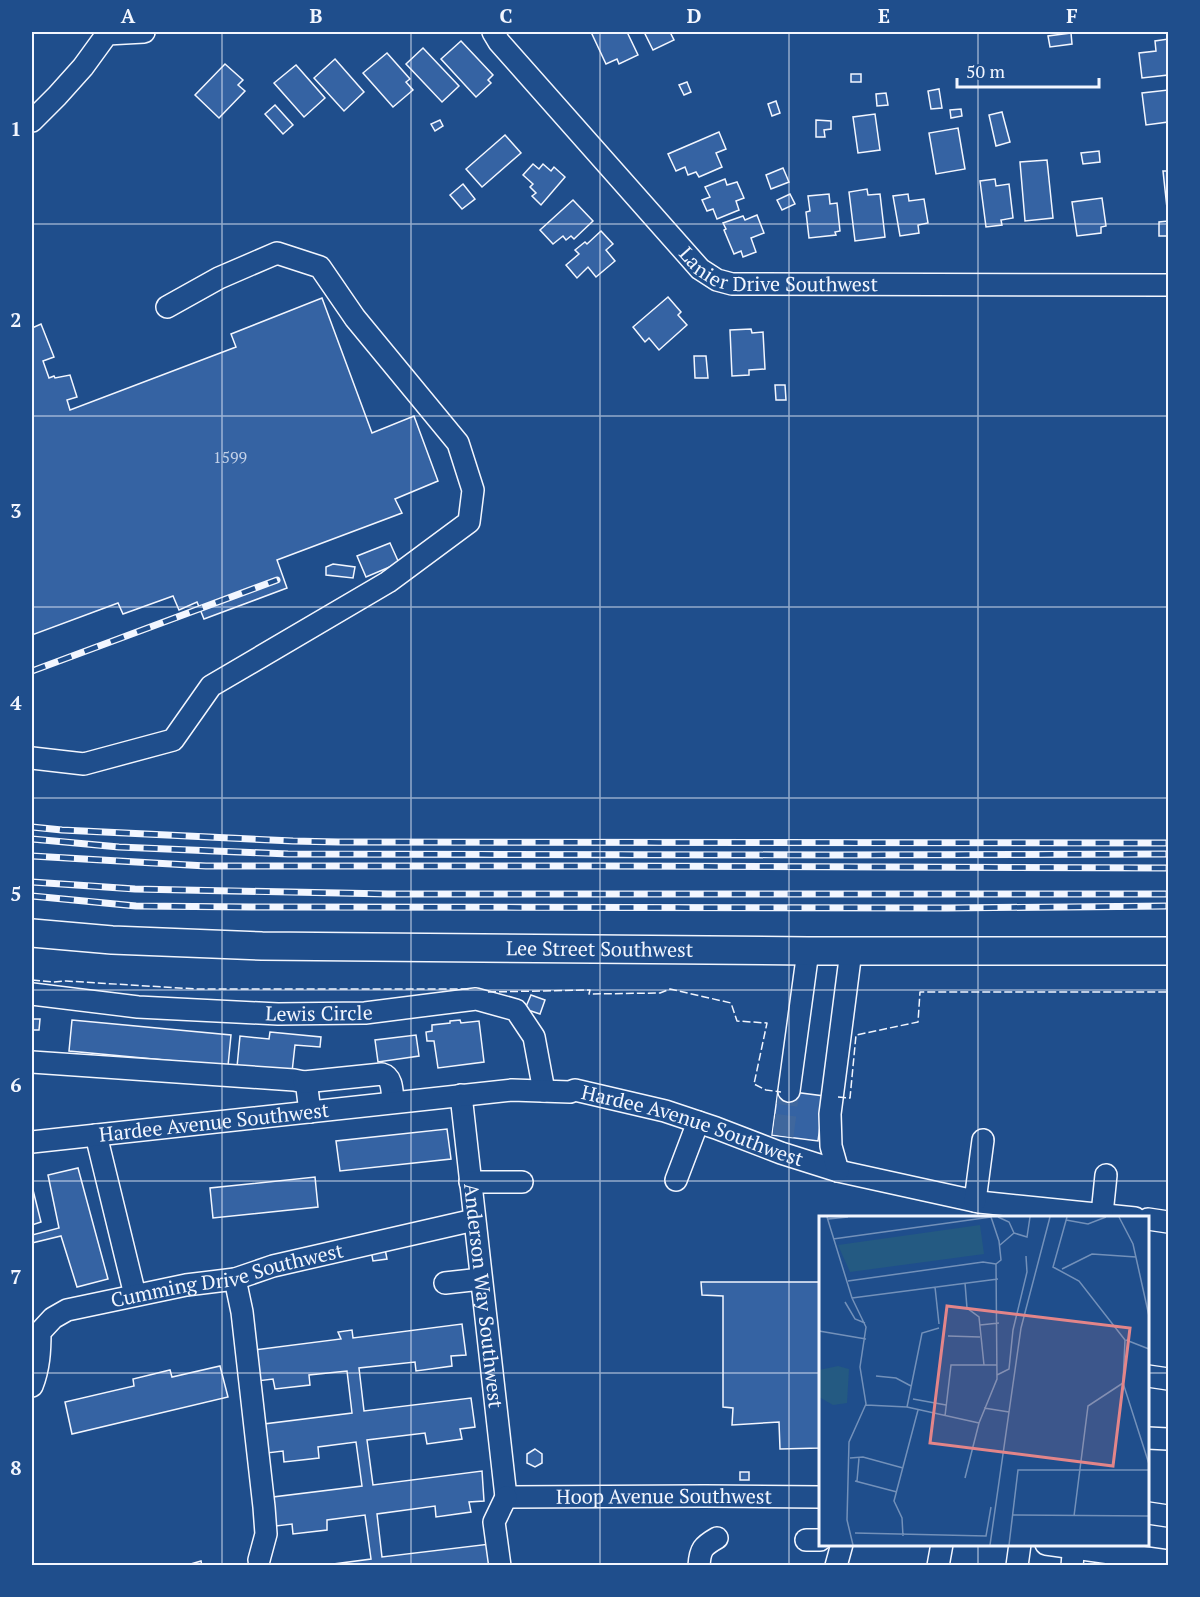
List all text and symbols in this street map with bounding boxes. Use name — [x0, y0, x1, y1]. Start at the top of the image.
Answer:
text: A — [121, 2, 136, 29]
text: B — [310, 2, 323, 29]
text: C — [499, 2, 513, 29]
text: D — [687, 2, 701, 29]
text: E — [878, 2, 890, 29]
text: F — [1066, 2, 1078, 29]
scale bar — [957, 51, 1100, 89]
text: 50 m — [966, 59, 1006, 83]
text: 1 — [10, 115, 22, 142]
street label: Lanier Drive Southwest — [673, 241, 879, 297]
text: 2 — [10, 306, 22, 333]
house number: 1599 — [213, 446, 247, 468]
text: 3 — [10, 497, 22, 524]
text: 4 — [10, 689, 22, 716]
text: 5 — [10, 880, 22, 907]
street label: Lee Street Southwest — [506, 934, 694, 963]
street label: Lewis Circle — [265, 998, 374, 1027]
text: 6 — [10, 1071, 22, 1098]
street label: Hardee Avenue Southwest — [579, 1078, 807, 1172]
street label: Hardee Avenue Southwest — [97, 1096, 331, 1148]
street label: Anderson Way Southwest — [458, 1182, 510, 1410]
inset map — [819, 1216, 1149, 1546]
street label: Cumming Drive Southwest — [108, 1236, 346, 1313]
text: 7 — [10, 1263, 22, 1290]
text: 8 — [10, 1454, 22, 1481]
street label: Hoop Avenue Southwest — [556, 1482, 773, 1510]

